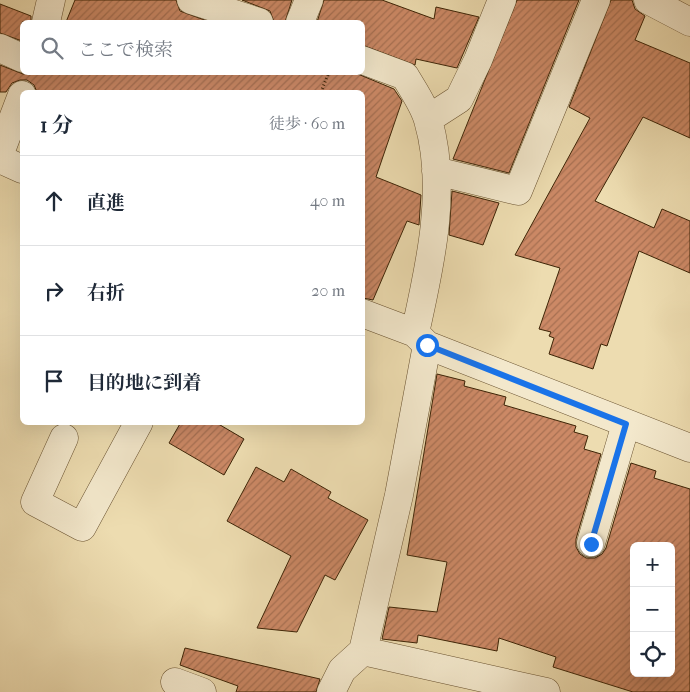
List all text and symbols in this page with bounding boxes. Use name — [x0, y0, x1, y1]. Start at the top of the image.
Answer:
search box — [20, 20, 365, 75]
icon: search — [38, 34, 66, 62]
text: ここで検索 — [78, 39, 173, 61]
text: 1 分 — [40, 113, 73, 137]
text: 徒歩 · 60 m — [269, 114, 345, 133]
icon: ahead — [40, 187, 68, 215]
text: 40 m — [310, 191, 345, 210]
text: 直進 — [87, 192, 125, 214]
icon: right — [40, 277, 68, 305]
text: 20 m — [311, 281, 345, 300]
text: 右折 — [87, 282, 125, 304]
route start — [416, 334, 439, 357]
icon: arrive — [40, 367, 68, 395]
text: 目的地に到着 — [87, 372, 201, 394]
route end — [580, 533, 603, 556]
map controls — [630, 542, 675, 677]
button: + — [630, 542, 675, 587]
button: − — [630, 587, 675, 632]
button: locate — [630, 632, 675, 677]

